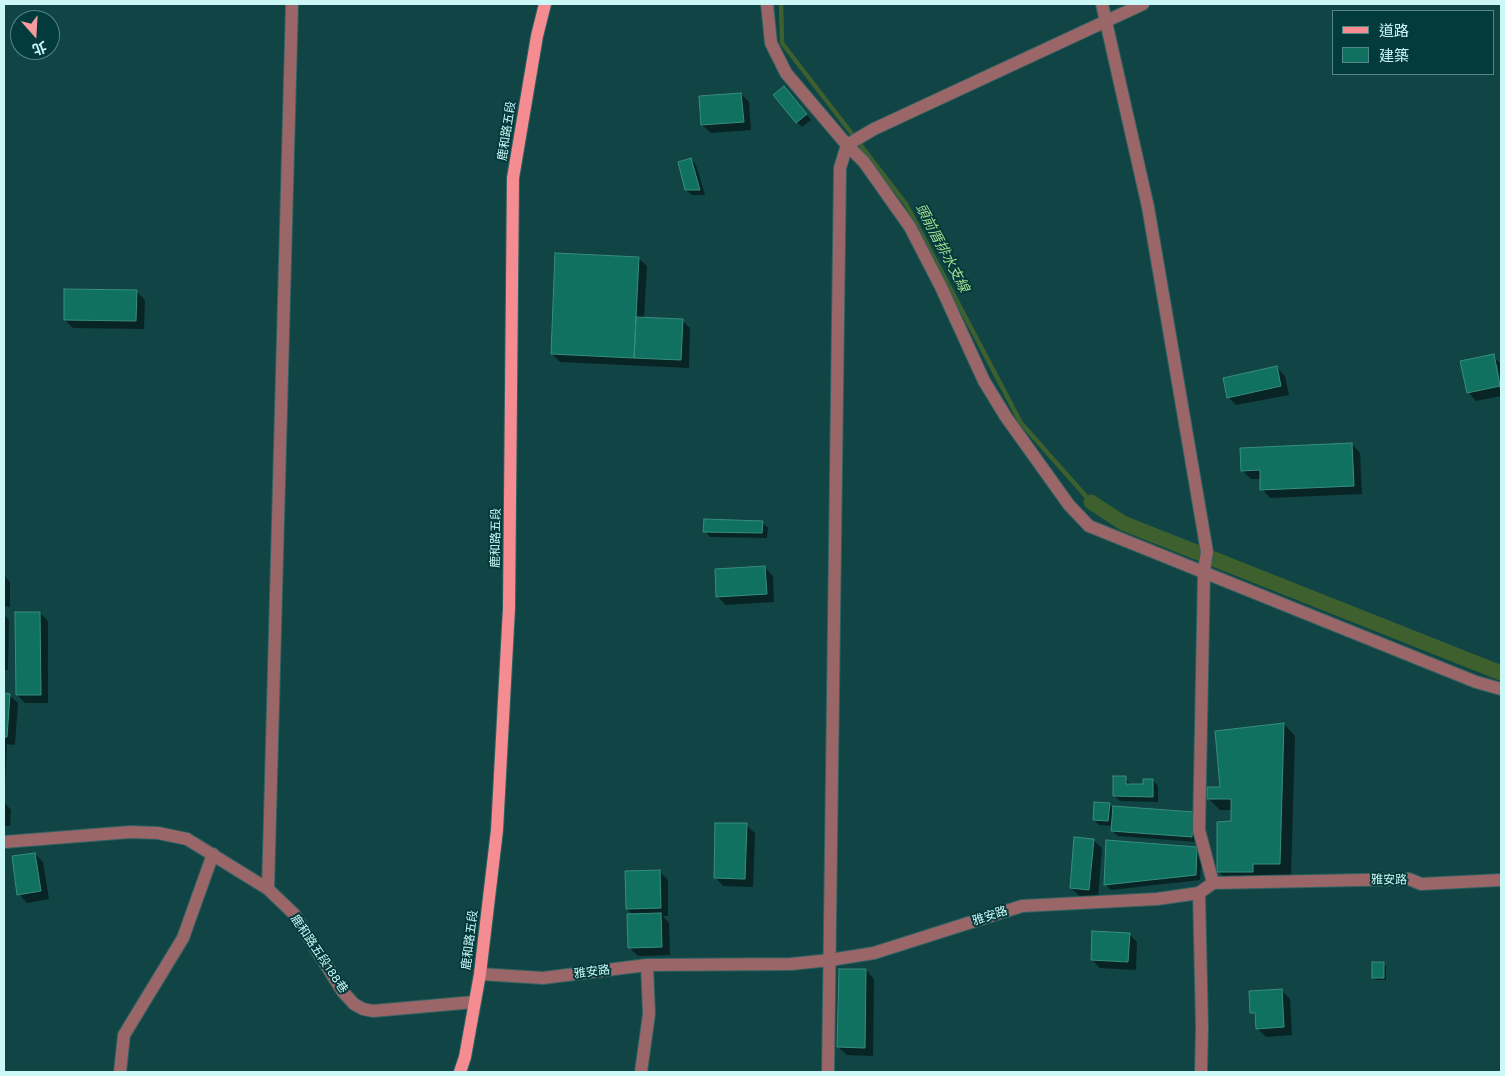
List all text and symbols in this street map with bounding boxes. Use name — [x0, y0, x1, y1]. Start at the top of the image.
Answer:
north arrow — [10, 10, 60, 60]
legend — [1332, 10, 1495, 75]
text: 道路 — [1379, 22, 1409, 40]
text: 北 — [30, 38, 49, 58]
text: 建築 — [1379, 47, 1409, 65]
street label: 鹿和路五段 — [495, 100, 519, 162]
water label: 頭前厝排水支線 — [912, 201, 972, 295]
street label: 鹿和路五段 — [488, 508, 504, 568]
street label: 雅安路 — [1371, 872, 1407, 888]
street label: 雅安路 — [971, 904, 1009, 928]
street label: 鹿和路五段 — [459, 909, 481, 971]
street label: 鹿和路五段188巷 — [287, 912, 351, 996]
street label: 雅安路 — [573, 963, 611, 981]

